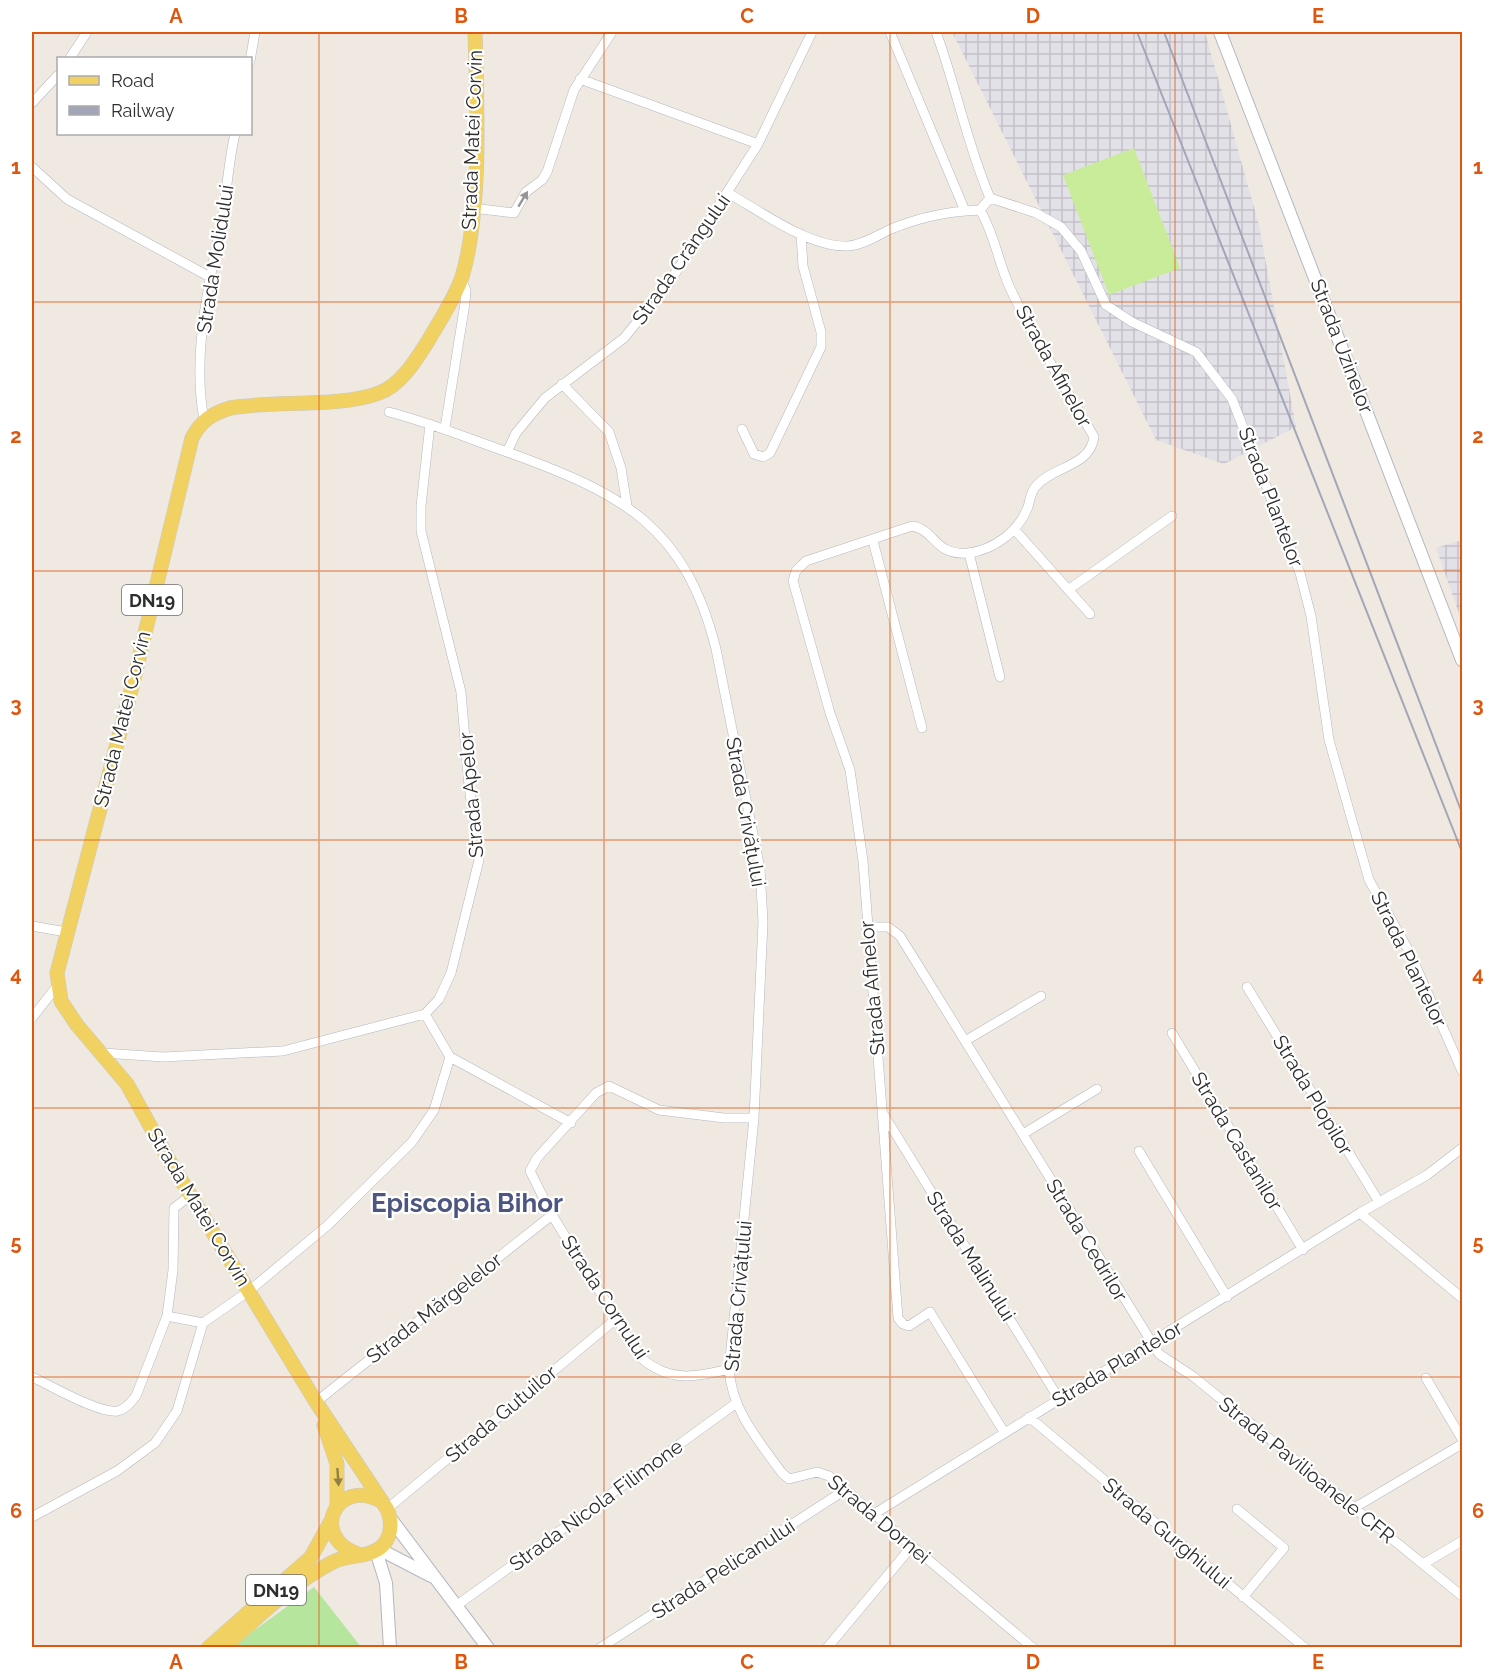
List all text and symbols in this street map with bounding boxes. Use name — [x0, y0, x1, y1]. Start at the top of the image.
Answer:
text: A — [169, 4, 183, 28]
text: B — [454, 4, 468, 28]
text: C — [740, 4, 754, 28]
text: D — [1026, 4, 1040, 28]
text: E — [1312, 4, 1324, 28]
street label: Strada Matei Corvin — [457, 49, 487, 231]
legend — [57, 57, 252, 135]
text: Road — [111, 70, 154, 91]
text: Railway — [111, 100, 175, 121]
text: 1 — [11, 155, 21, 179]
text: 1 — [1473, 155, 1483, 179]
street label: Strada Molidului — [191, 183, 239, 335]
street label: Strada Crângului — [627, 189, 735, 329]
one-way arrow — [518, 190, 528, 207]
street label: Strada Uzinelor — [1305, 275, 1379, 417]
street label: Strada Afinelor — [1011, 301, 1097, 431]
text: 2 — [10, 424, 22, 448]
street label: Strada Plantelor — [1233, 424, 1309, 570]
text: 2 — [1472, 424, 1484, 448]
road number: DN19 — [122, 585, 182, 615]
street label: Strada Matei Corvin — [89, 629, 155, 809]
text: 3 — [10, 693, 22, 717]
text: 3 — [1472, 693, 1484, 717]
street label: Strada Apelor — [454, 731, 488, 859]
street label: Strada Crivățului — [721, 735, 771, 889]
street label: Strada Plantelor — [1366, 887, 1452, 1031]
street label: Strada Afinelor — [854, 920, 890, 1056]
text: 4 — [10, 962, 22, 986]
text: 4 — [1472, 962, 1484, 986]
street label: Strada Plopilor — [1268, 1031, 1358, 1159]
street label: Strada Castanilor — [1186, 1067, 1288, 1215]
street label: Strada Matei Corvin — [142, 1124, 256, 1290]
street label: Strada Cedrilor — [1041, 1174, 1133, 1306]
street label: Strada Malinului — [922, 1187, 1020, 1325]
district label: Episcopia Bihor — [371, 1188, 563, 1218]
street label: Strada Crivățului — [719, 1219, 757, 1373]
text: 5 — [10, 1231, 22, 1255]
street label: Strada Cornului — [556, 1231, 654, 1363]
text: 5 — [1472, 1231, 1484, 1255]
street label: Strada Mărgelelor — [361, 1248, 507, 1368]
street label: Strada Plantelor — [1047, 1316, 1187, 1412]
street label: Strada Gutuilor — [440, 1360, 562, 1468]
street label: Strada Pavilioanele CFR — [1214, 1392, 1400, 1548]
street label: Strada Nicola Filimone — [505, 1434, 688, 1576]
one-way arrow — [333, 1467, 342, 1486]
street label: Strada Dornei — [823, 1469, 935, 1569]
street label: Strada Gurghiului — [1098, 1472, 1236, 1594]
text: 6 — [10, 1499, 22, 1523]
text: 6 — [1472, 1499, 1484, 1523]
street label: Strada Pelicanului — [647, 1514, 799, 1624]
road number: DN19 — [246, 1575, 306, 1605]
text: A — [169, 1650, 183, 1674]
text: B — [454, 1650, 468, 1674]
text: C — [740, 1650, 754, 1674]
text: D — [1026, 1650, 1040, 1674]
text: E — [1312, 1650, 1324, 1674]

